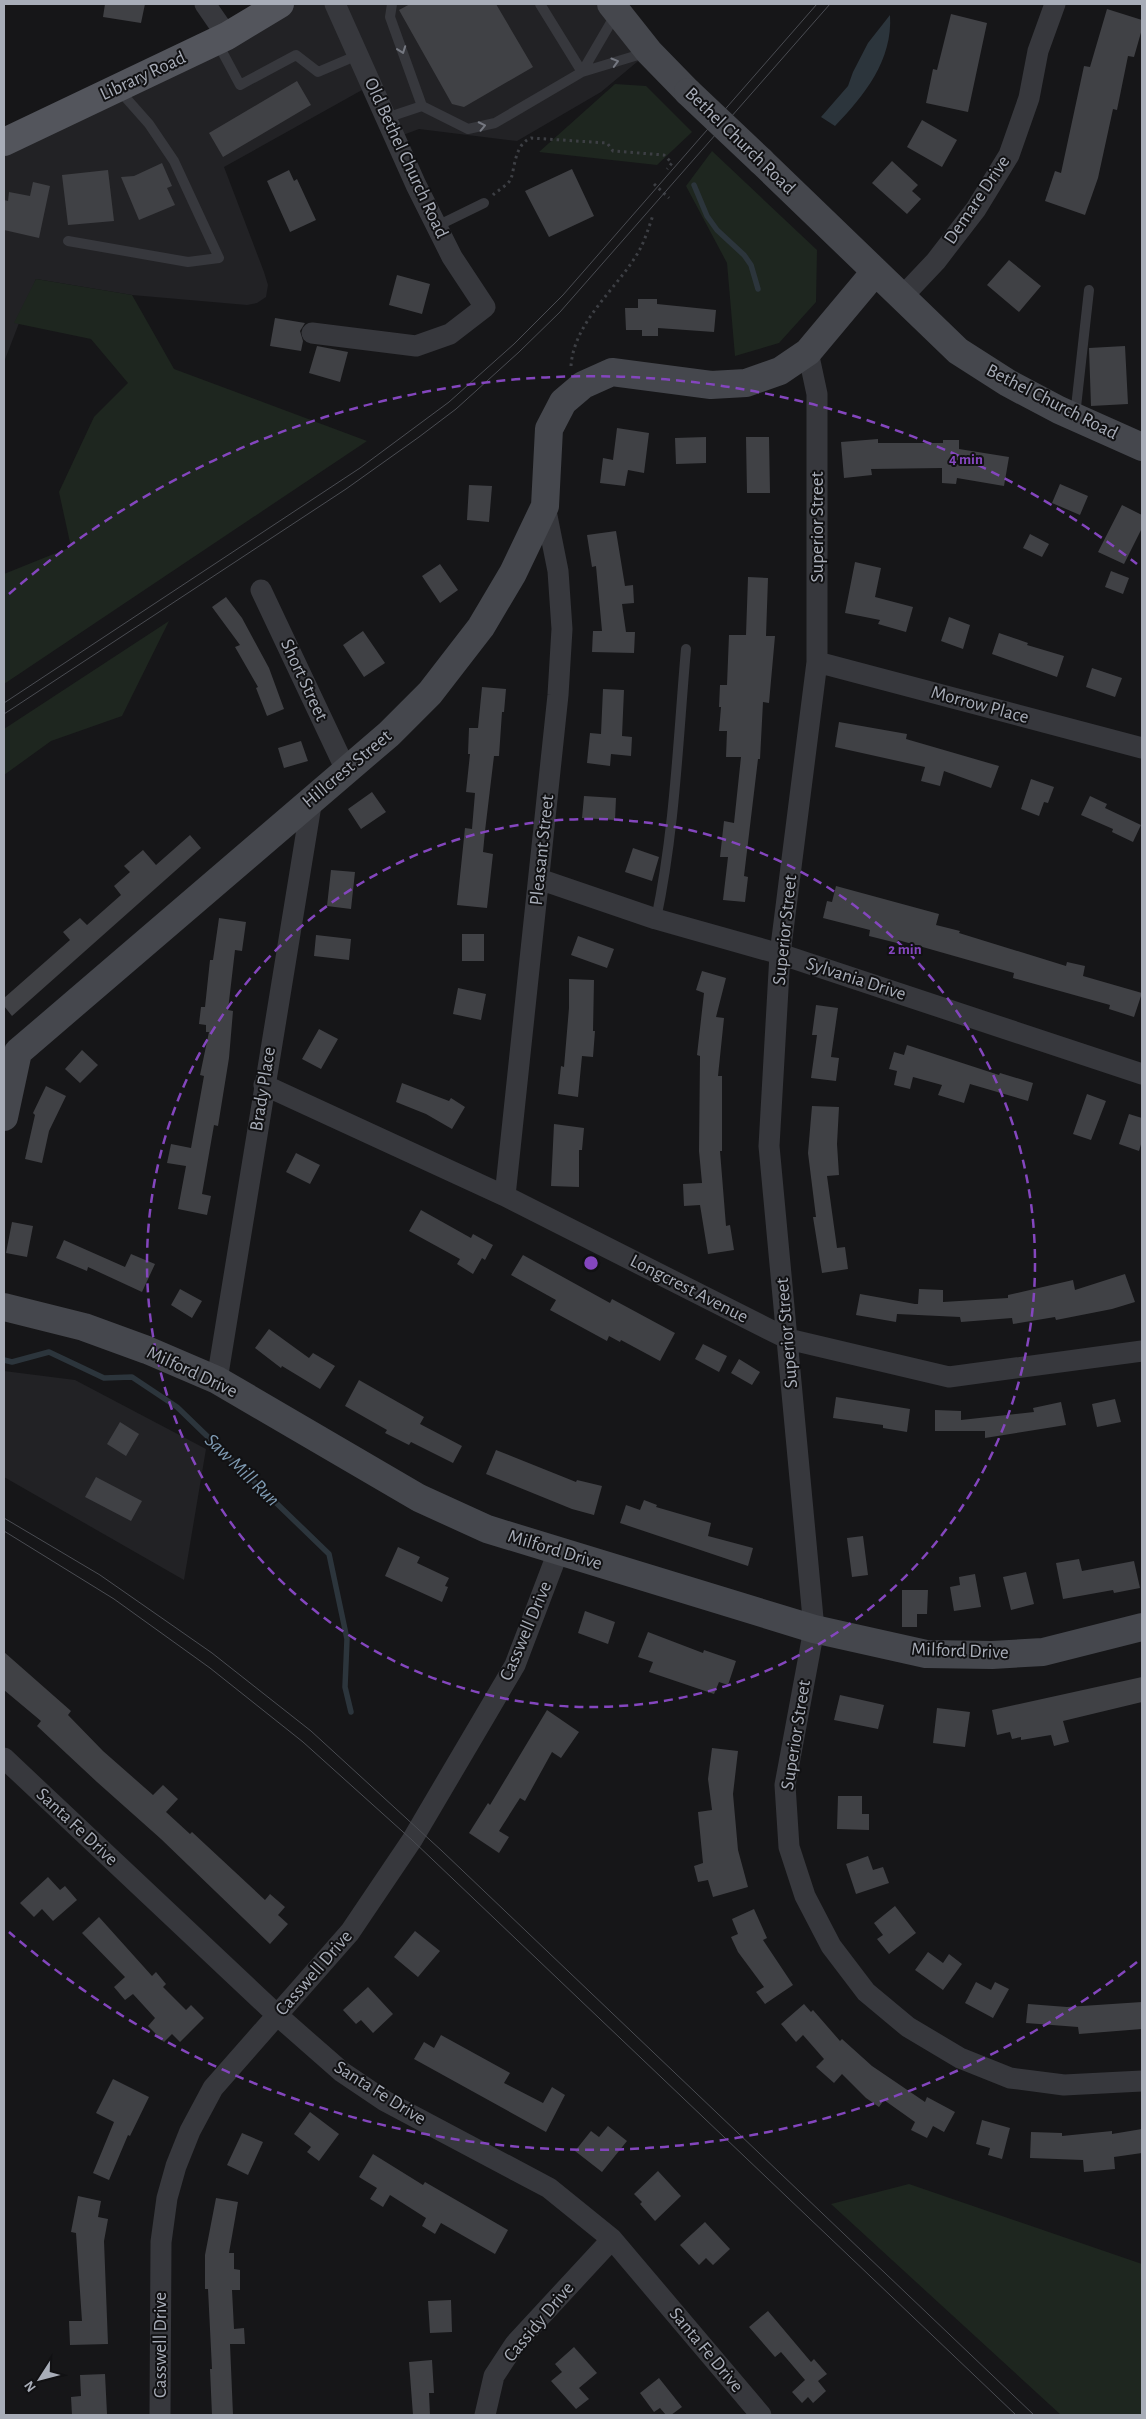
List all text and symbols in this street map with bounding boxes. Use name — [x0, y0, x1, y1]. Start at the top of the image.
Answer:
one-way arrow — [396, 46, 406, 54]
street label: Library Road — [97, 48, 189, 104]
one-way arrow — [611, 57, 620, 68]
street label: Old Bethel Church Road — [361, 75, 452, 241]
street label: Bethel Church Road — [681, 84, 799, 198]
one-way arrow — [478, 121, 487, 131]
street label: Demare Drive — [941, 152, 1013, 248]
street label: Bethel Church Road — [983, 361, 1121, 443]
text: 4 min — [949, 452, 983, 467]
street label: Superior Street — [808, 472, 827, 582]
street label: Short Street — [277, 636, 331, 724]
street label: Morrow Place — [929, 683, 1031, 727]
street label: Hillcrest Street — [299, 726, 395, 812]
street label: Pleasant Street — [527, 794, 557, 906]
street label: Superior Street — [770, 874, 800, 986]
text: 2 min — [888, 942, 922, 957]
street label: Sylvania Drive — [804, 954, 908, 1004]
street label: Brady Place — [247, 1045, 279, 1133]
street label: Longcrest Avenue — [627, 1251, 751, 1327]
centre of rings — [582, 1254, 600, 1272]
street label: Superior Street — [773, 1277, 801, 1389]
street label: Milford Drive — [144, 1343, 240, 1401]
water label: Saw Mill Run — [201, 1430, 283, 1510]
street label: Milford Drive — [506, 1527, 604, 1573]
street label: Casswell Drive — [497, 1578, 555, 1684]
street label: Milford Drive — [911, 1640, 1009, 1662]
street label: Superior Street — [778, 1679, 814, 1791]
street label: Santa Fe Drive — [33, 1785, 121, 1869]
street label: Casswell Drive — [272, 1927, 356, 2019]
street label: Santa Fe Drive — [331, 2057, 429, 2129]
street label: Cassidy Drive — [500, 2278, 578, 2366]
street label: Casswell Drive — [151, 2292, 170, 2398]
street label: Santa Fe Drive — [665, 2304, 747, 2396]
north arrow — [15, 2354, 65, 2404]
text: N — [22, 2378, 39, 2394]

